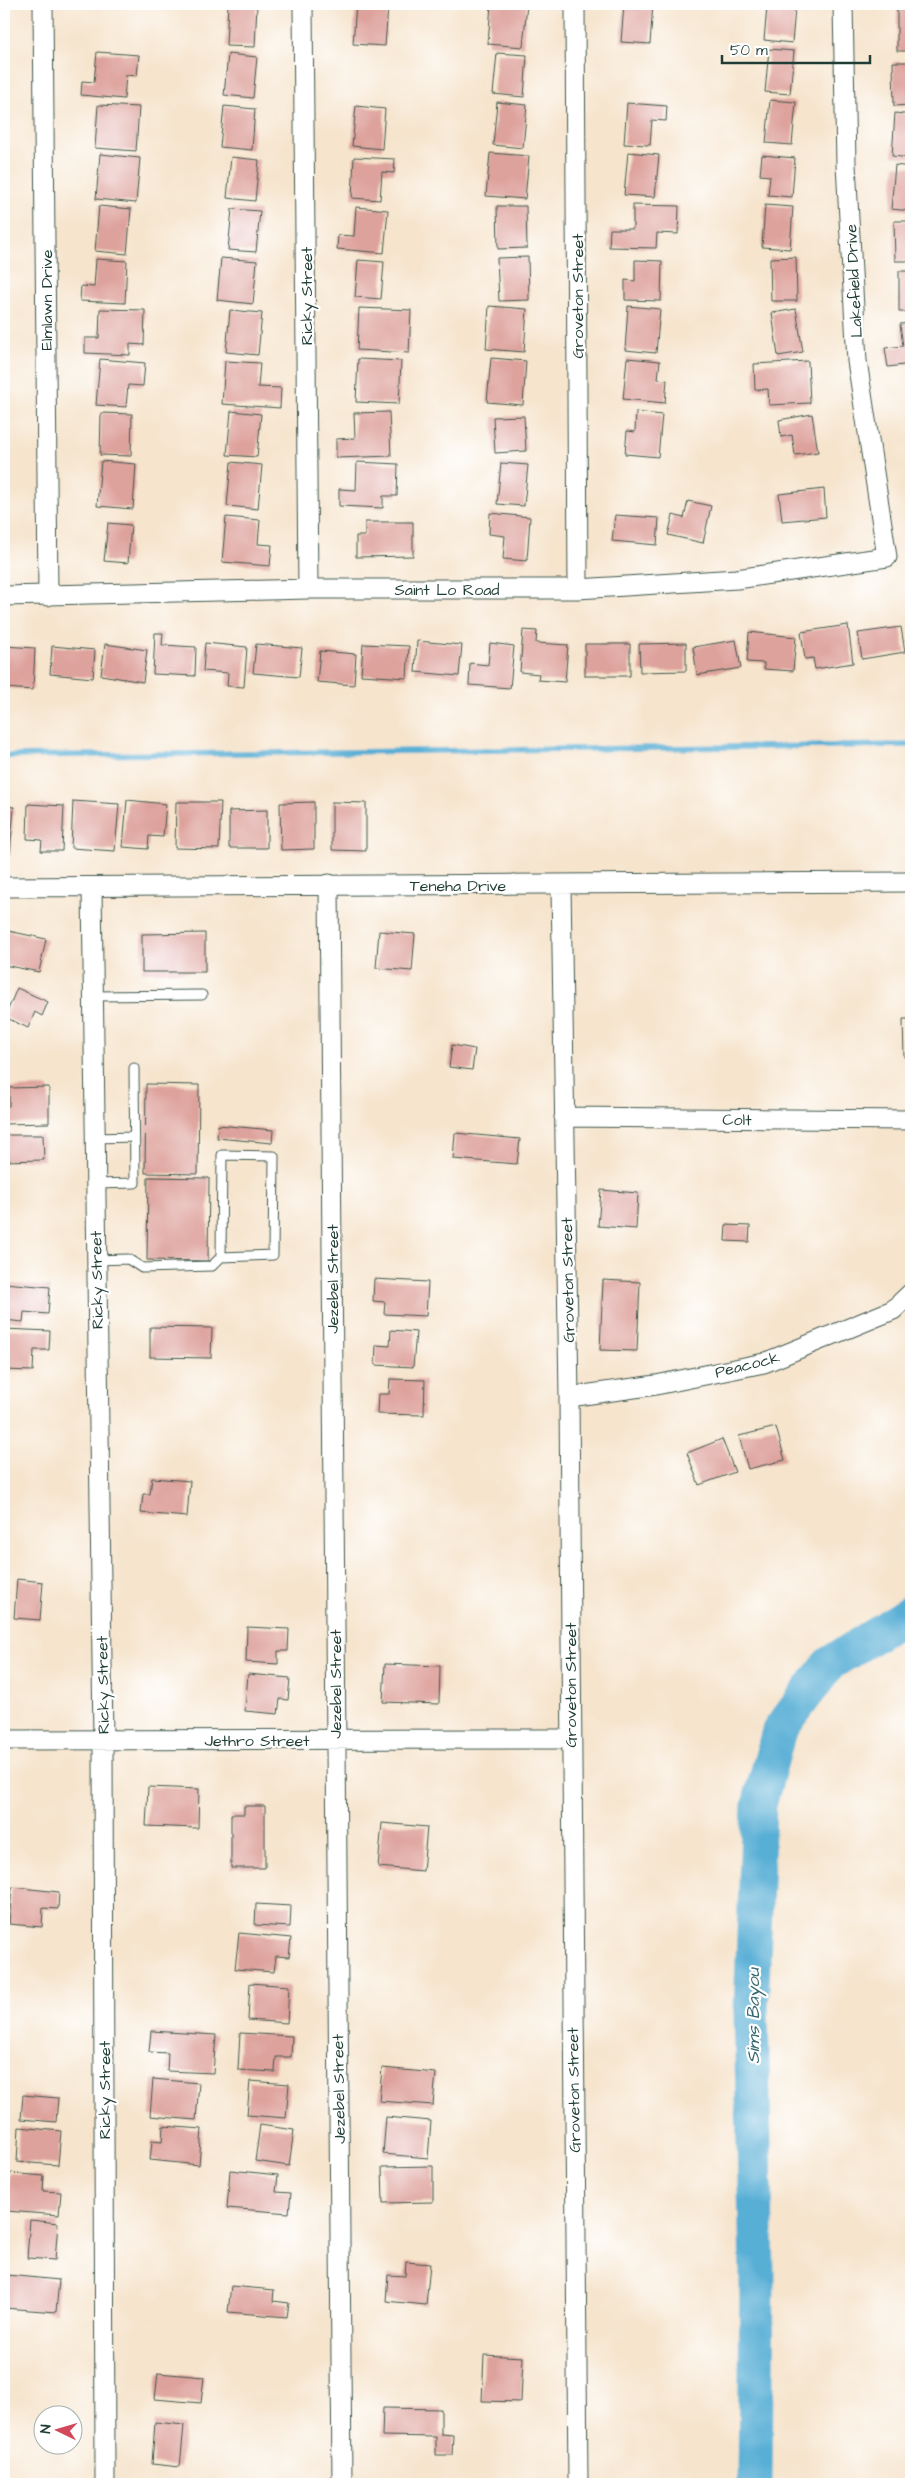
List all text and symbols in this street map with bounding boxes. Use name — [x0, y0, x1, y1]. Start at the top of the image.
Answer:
scale bar — [722, 32, 870, 64]
text: 50 m — [730, 40, 768, 61]
street label: Lakefield Drive — [840, 223, 868, 338]
street label: Groveton Street — [567, 233, 589, 359]
street label: Ricky Street — [296, 246, 319, 345]
street label: Elmlawn Drive — [36, 249, 58, 351]
street label: Saint Lo Road — [395, 579, 499, 601]
street label: Teneha Drive — [410, 875, 507, 897]
street label: Colt — [722, 1109, 752, 1131]
street label: Groveton Street — [556, 1217, 580, 1343]
street label: Jezebel Street — [322, 1224, 344, 1334]
street label: Ricky Street — [85, 1230, 110, 1329]
street label: Peacock — [713, 1346, 782, 1384]
street label: Groveton Street — [560, 1622, 582, 1748]
street label: Jezebel Street — [325, 1629, 347, 1739]
street label: Ricky Street — [91, 1635, 116, 1734]
street label: Jethro Street — [204, 1730, 310, 1752]
water label: Sims Bayou — [741, 1967, 767, 2064]
street label: Groveton Street — [562, 2027, 586, 2153]
street label: Jezebel Street — [327, 2033, 351, 2144]
street label: Ricky Street — [94, 2040, 117, 2139]
north arrow — [32, 2406, 82, 2456]
text: N — [36, 2423, 56, 2434]

